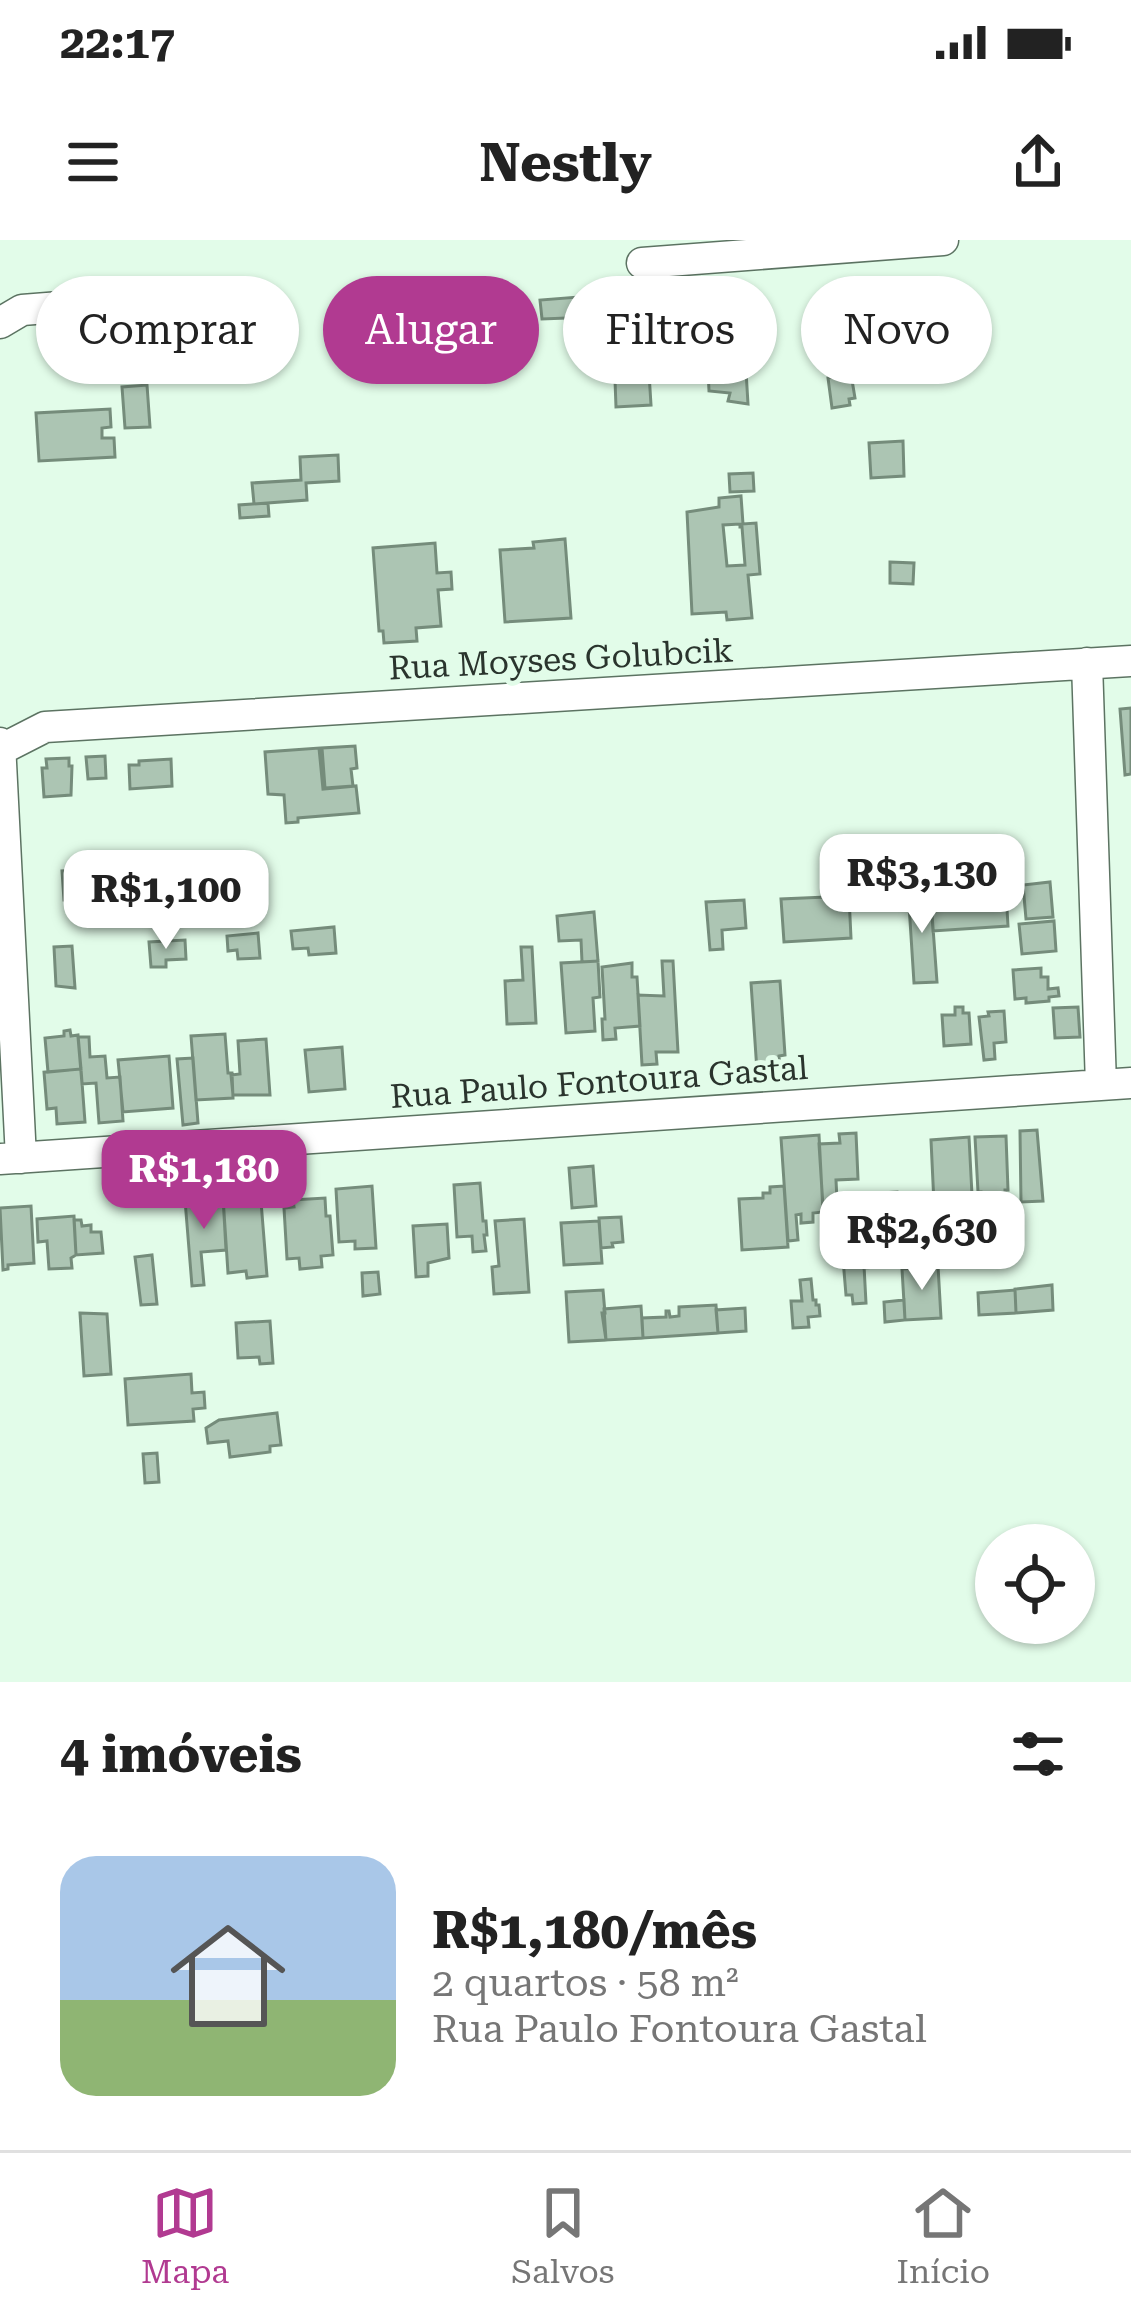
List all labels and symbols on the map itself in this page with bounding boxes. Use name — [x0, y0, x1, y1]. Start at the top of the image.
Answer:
street label: Rua Moyses Golubcik — [388, 630, 734, 688]
pin: R$3,130 — [811, 834, 1033, 936]
pin: R$1,100 — [55, 850, 277, 952]
street label: Rua Paulo Fontoura Gastal — [389, 1048, 809, 1116]
pin: R$1,180 — [93, 1130, 315, 1232]
pin: R$2,630 — [811, 1191, 1033, 1293]

